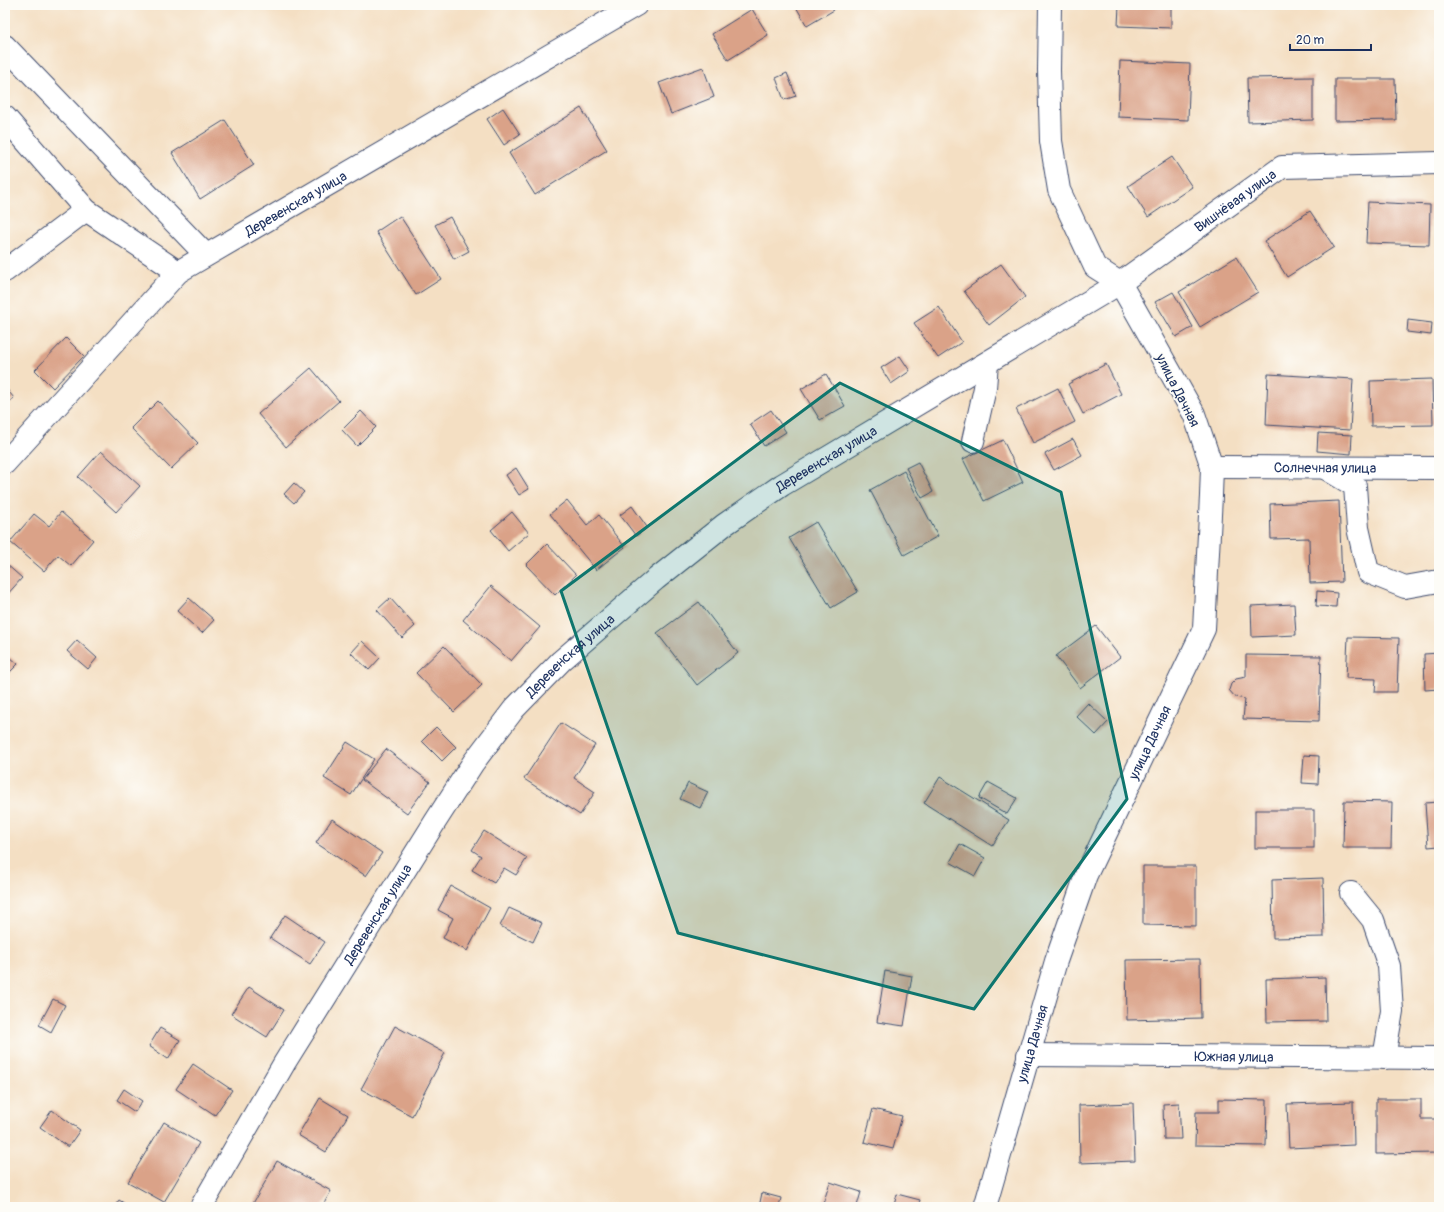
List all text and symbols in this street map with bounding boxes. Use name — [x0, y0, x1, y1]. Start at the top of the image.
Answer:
scale bar — [1290, 26, 1371, 52]
text: 20 m — [1296, 33, 1325, 48]
street label: Вишнёвая улица — [1191, 166, 1280, 236]
street label: Деревенская улица — [241, 167, 350, 241]
street label: улица Дачная — [1151, 350, 1203, 430]
street label: Деревенская улица — [772, 422, 880, 496]
street label: Солнечная улица — [1274, 459, 1376, 477]
street label: Деревенская улица — [522, 611, 618, 702]
street label: улица Дачная — [1125, 703, 1175, 783]
street label: Деревенская улица — [340, 861, 416, 968]
street label: улица Дачная — [1013, 1003, 1052, 1086]
street label: Южная улица — [1194, 1048, 1274, 1066]

